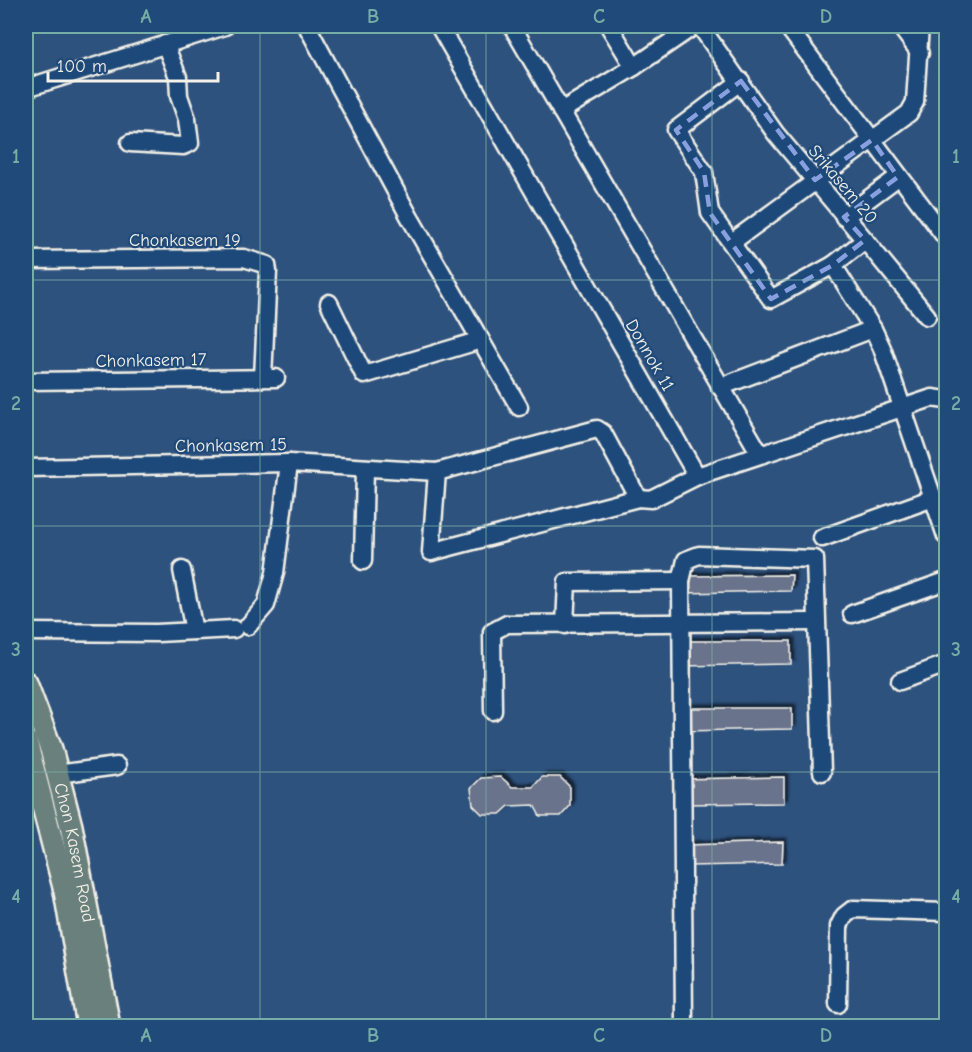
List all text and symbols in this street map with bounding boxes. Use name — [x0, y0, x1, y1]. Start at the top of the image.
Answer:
text: A — [140, 5, 152, 28]
text: B — [367, 5, 379, 28]
text: C — [593, 5, 605, 28]
text: D — [820, 5, 832, 28]
scale bar — [48, 45, 218, 83]
text: 100 m — [57, 56, 107, 77]
street label: Srikasem 20 — [804, 141, 882, 228]
text: 1 — [12, 145, 20, 168]
text: 1 — [952, 145, 960, 168]
street label: Chonkasem 19 — [129, 230, 241, 251]
street label: Donnok 11 — [621, 316, 678, 395]
street label: Chonkasem 17 — [95, 349, 207, 372]
text: 2 — [11, 392, 21, 415]
text: 2 — [951, 392, 961, 415]
street label: Chonkasem 15 — [175, 434, 287, 457]
text: 3 — [11, 638, 21, 661]
text: 3 — [951, 638, 961, 661]
street label: Chon Kasem Road — [49, 781, 99, 924]
text: 4 — [11, 885, 21, 908]
text: 4 — [951, 885, 961, 908]
text: A — [140, 1024, 152, 1047]
text: B — [367, 1024, 379, 1047]
text: C — [593, 1024, 605, 1047]
text: D — [820, 1024, 832, 1047]

